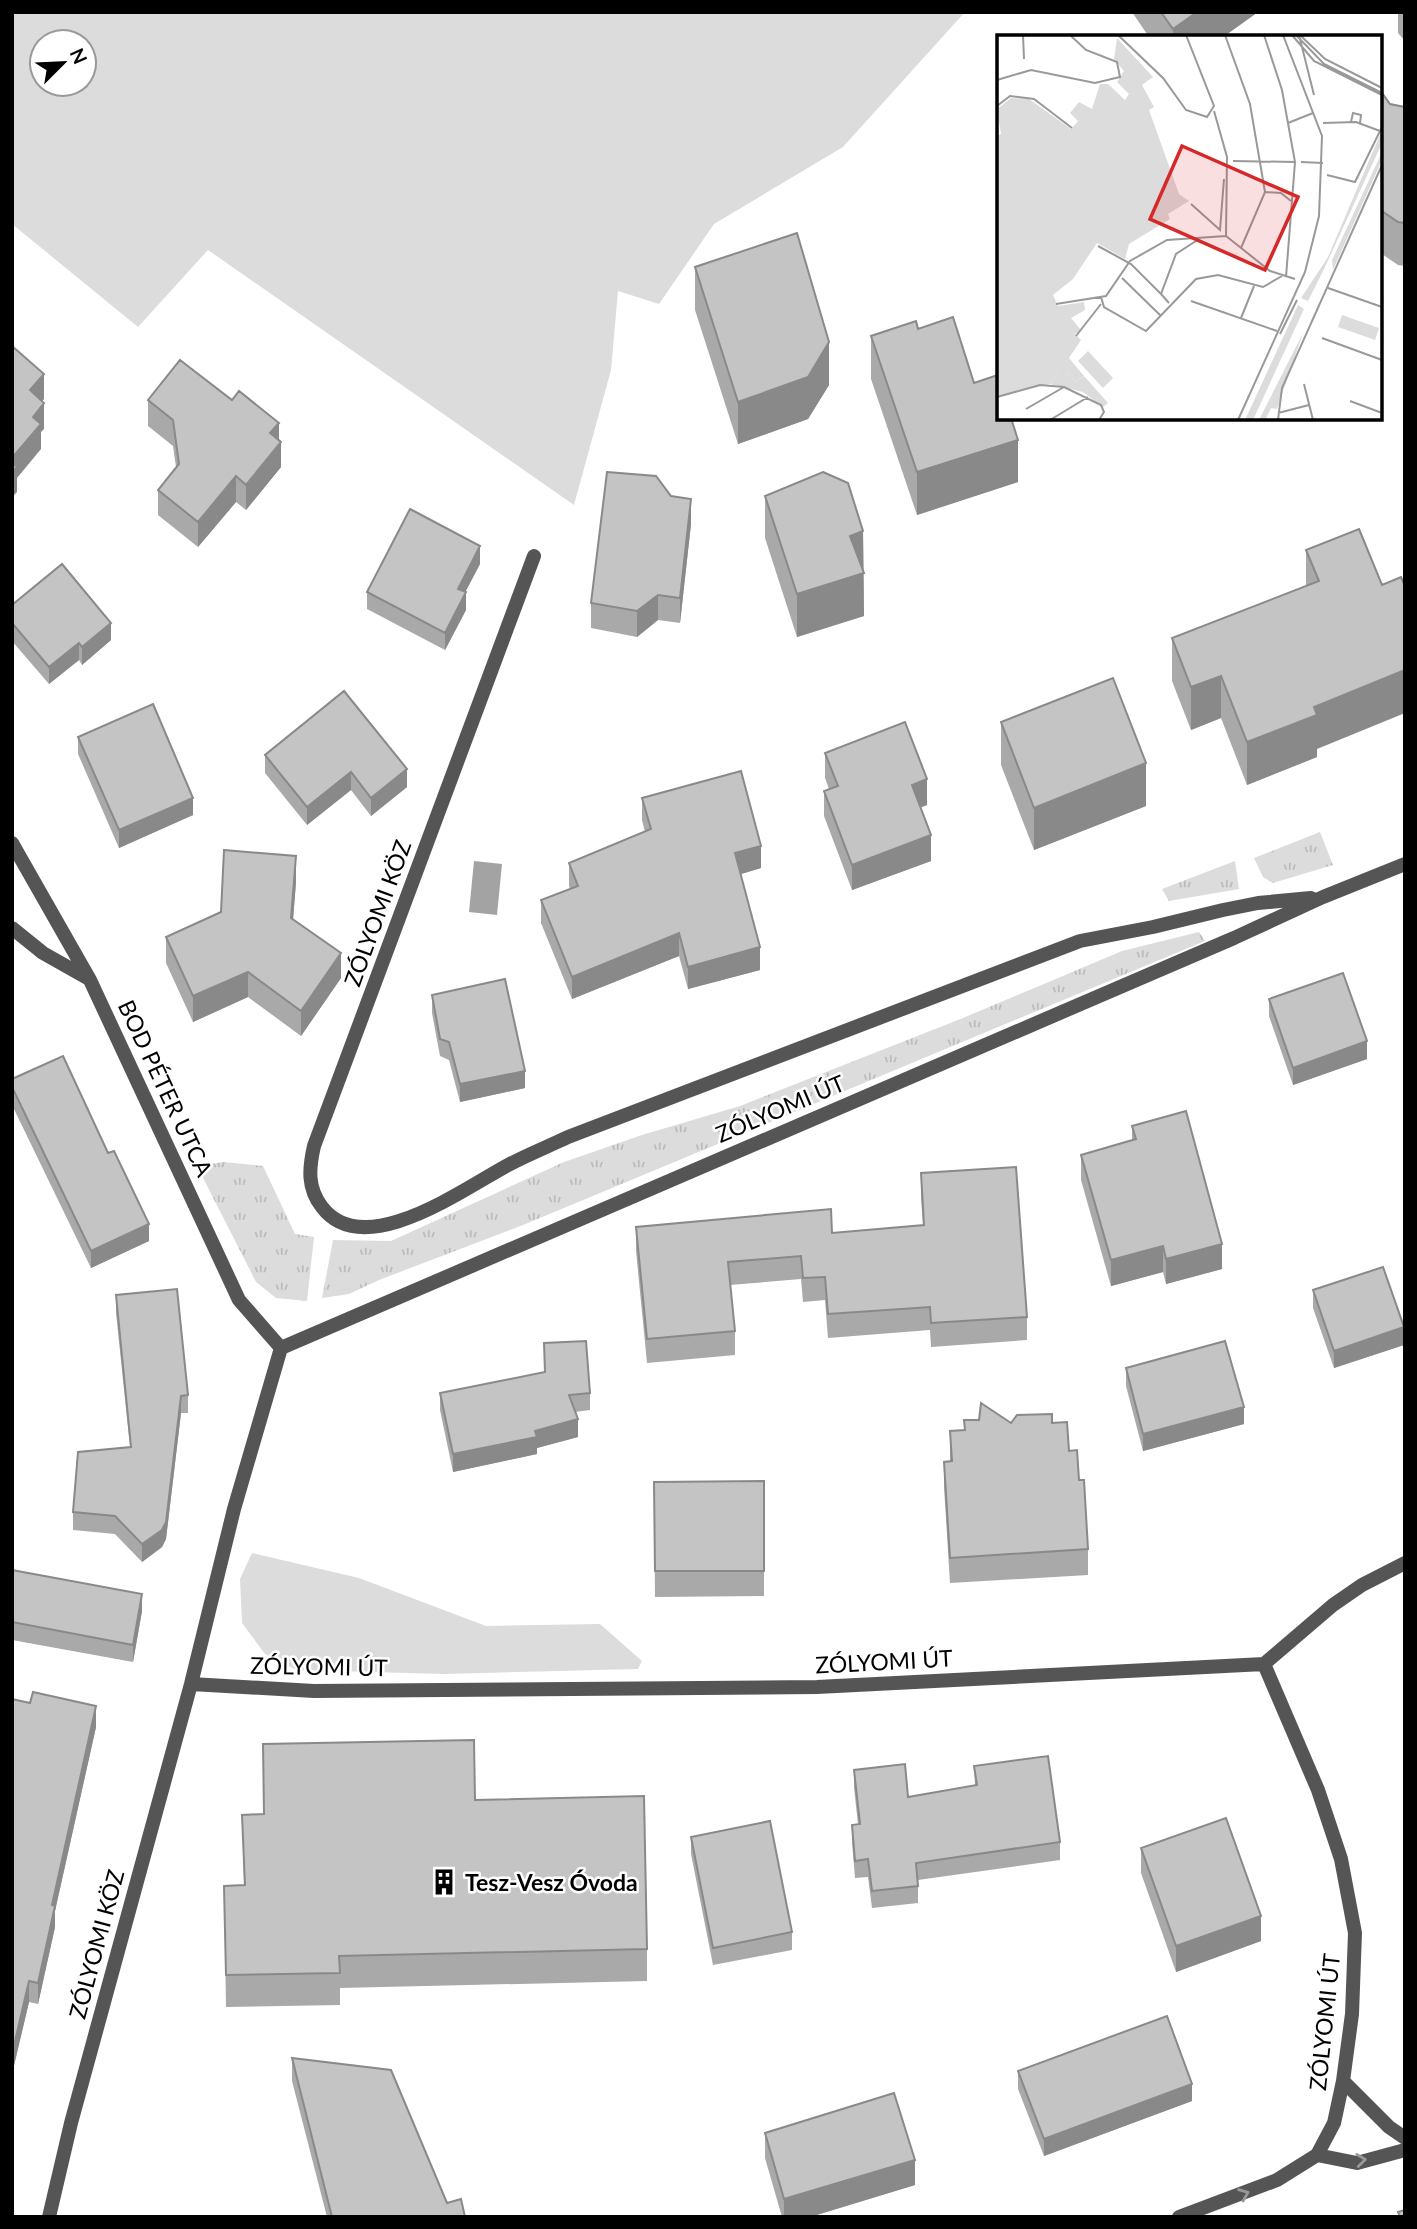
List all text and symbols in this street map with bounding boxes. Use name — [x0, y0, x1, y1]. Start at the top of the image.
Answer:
north arrow — [28, 28, 98, 98]
inset map — [997, 35, 1382, 420]
text: N — [66, 45, 92, 67]
street label: ZÓLYOMI KÖZ — [338, 836, 416, 990]
street label: BOD PÉTER UTCA — [113, 995, 219, 1181]
street label: ZÓLYOMI ÚT — [711, 1068, 849, 1148]
street label: ZÓLYOMI ÚT — [815, 1643, 954, 1679]
street label: ZÓLYOMI ÚT — [250, 1651, 388, 1681]
street label: ZÓLYOMI KÖZ — [63, 1866, 129, 2022]
building icon: Tesz-Vesz Óvoda — [429, 1867, 459, 1897]
place label: Tesz-Vesz Óvoda — [465, 1868, 638, 1896]
street label: ZÓLYOMI ÚT — [1303, 1952, 1345, 2092]
one-way arrow — [1355, 2152, 1367, 2167]
one-way arrow — [1237, 2188, 1249, 2202]

